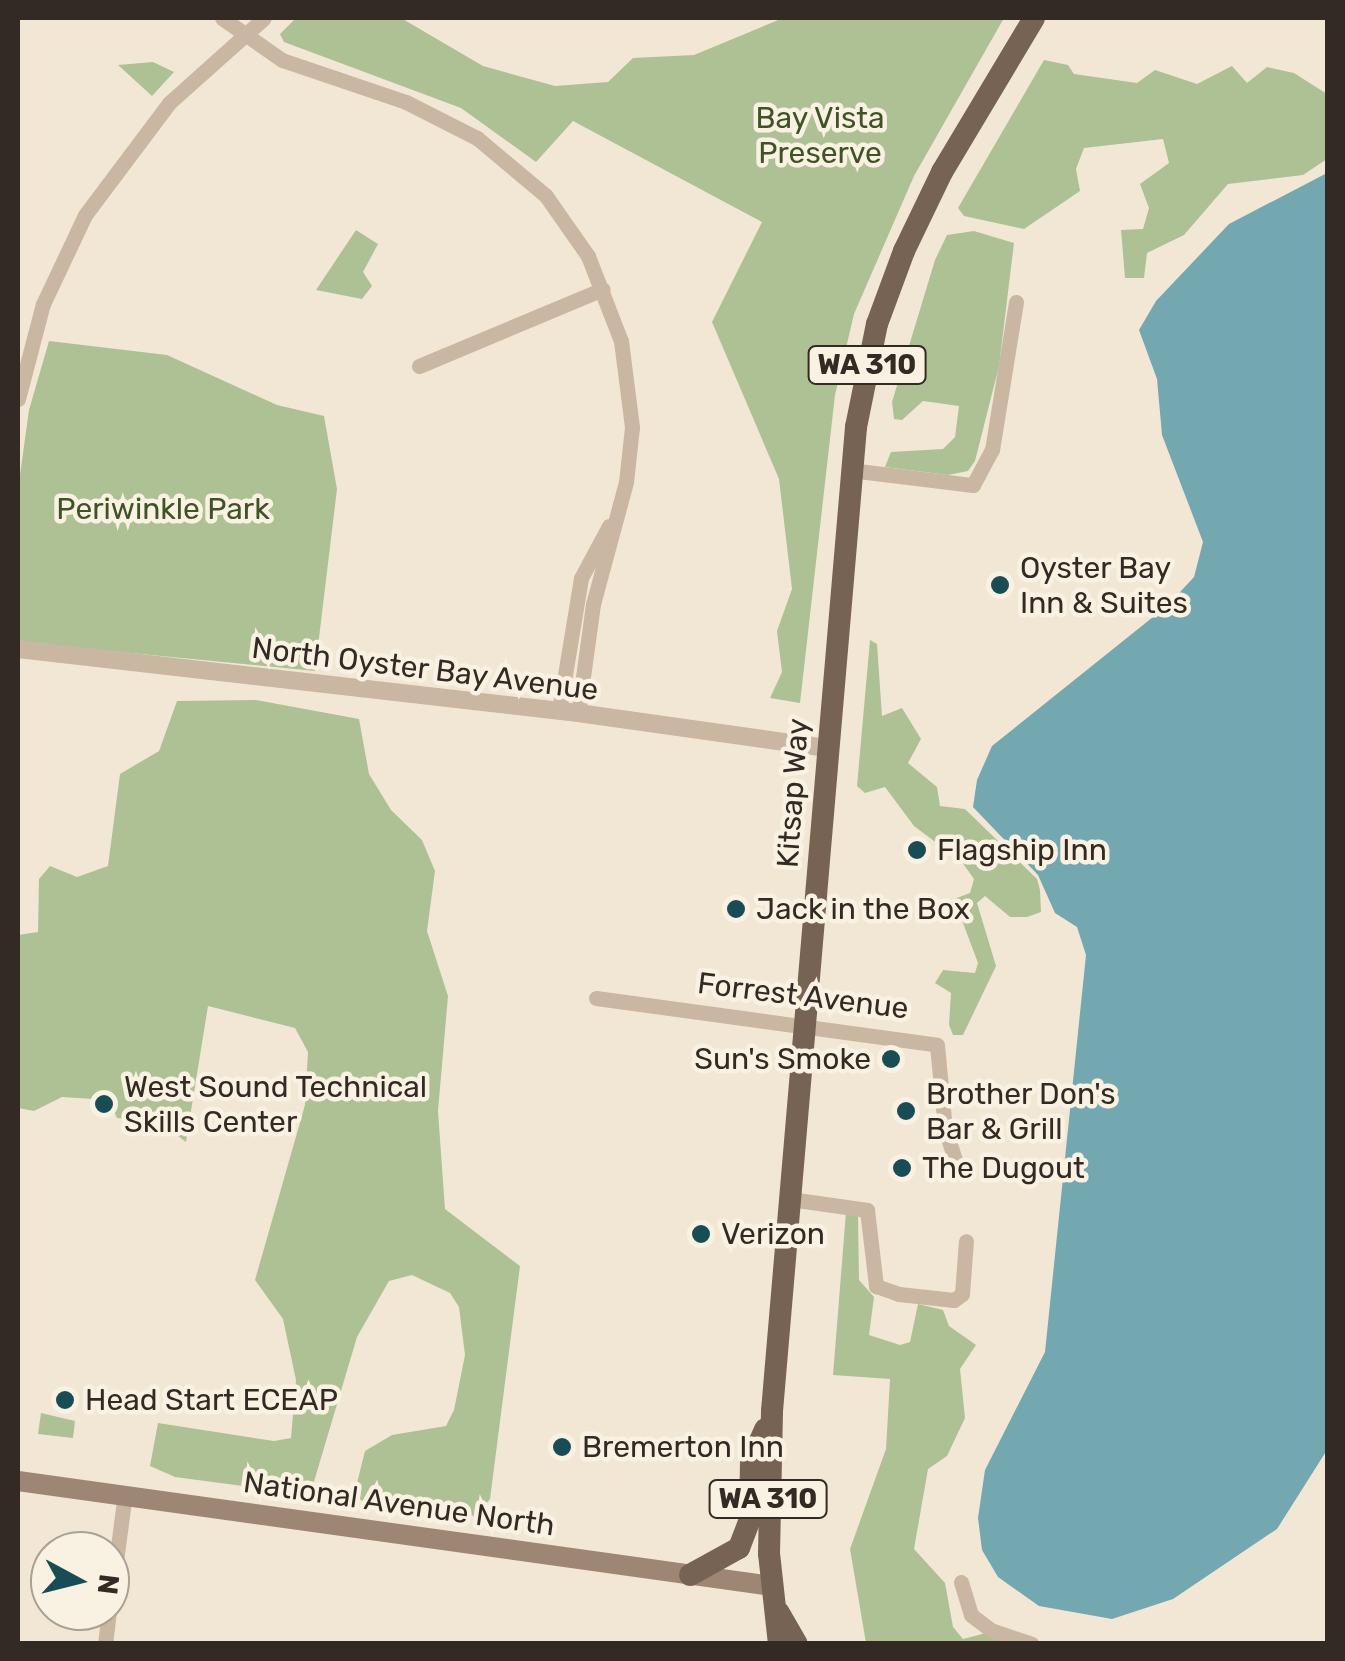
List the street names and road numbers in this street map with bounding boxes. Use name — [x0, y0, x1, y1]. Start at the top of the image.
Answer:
road number: WA 310 — [807, 342, 927, 388]
street label: North Oyster Bay Avenue — [249, 630, 601, 708]
street label: Kitsap Way — [770, 717, 816, 869]
street label: Forrest Avenue — [695, 965, 911, 1027]
street label: National Avenue North — [241, 1464, 557, 1544]
road number: WA 310 — [708, 1476, 828, 1522]

